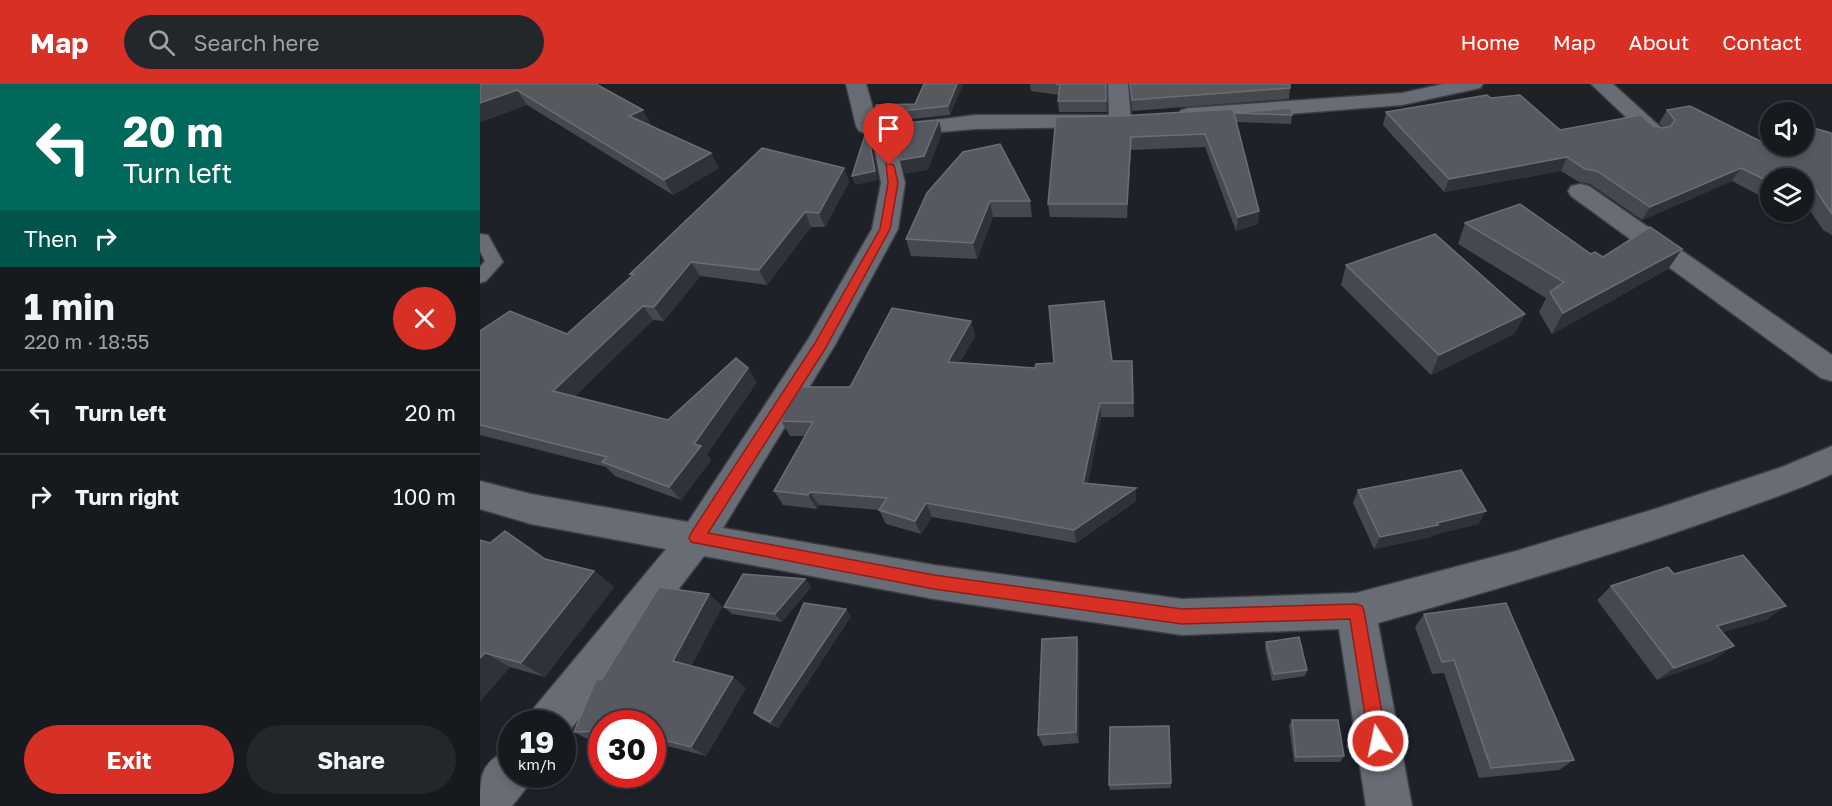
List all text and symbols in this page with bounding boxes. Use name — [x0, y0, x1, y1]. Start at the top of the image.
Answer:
search box — [124, 15, 544, 69]
text: Map — [30, 26, 88, 59]
icon: search — [145, 26, 178, 59]
text: Search here — [193, 29, 319, 56]
text: Home — [1460, 29, 1520, 55]
text: Map — [1553, 29, 1596, 55]
text: About — [1629, 29, 1689, 55]
text: Contact — [1722, 29, 1802, 55]
map controls — [1760, 102, 1814, 222]
button: sound — [1760, 102, 1814, 156]
pin — [863, 103, 914, 165]
text: 20 m — [123, 106, 223, 156]
icon: left — [24, 108, 102, 186]
icon: arrive — [872, 112, 905, 145]
text: Turn left — [123, 157, 232, 189]
button: layers — [1760, 168, 1814, 222]
icon: right — [89, 222, 122, 255]
text: Then — [24, 225, 77, 252]
text: 1 min — [24, 285, 115, 328]
button: close — [393, 287, 456, 350]
text: 220 m · 18:55 — [24, 329, 149, 353]
icon: left — [24, 396, 57, 429]
text: Turn left — [75, 399, 166, 426]
text: 20 m — [405, 399, 456, 426]
icon: right — [24, 480, 57, 513]
text: Turn right — [75, 483, 179, 510]
text: 100 m — [393, 483, 456, 510]
position arrow — [1346, 709, 1410, 773]
speed limit sign: 30 — [588, 710, 666, 788]
text: 19 — [520, 724, 554, 760]
button: Exit — [24, 725, 234, 794]
button: Share — [246, 725, 456, 794]
text: km/h — [518, 755, 556, 773]

